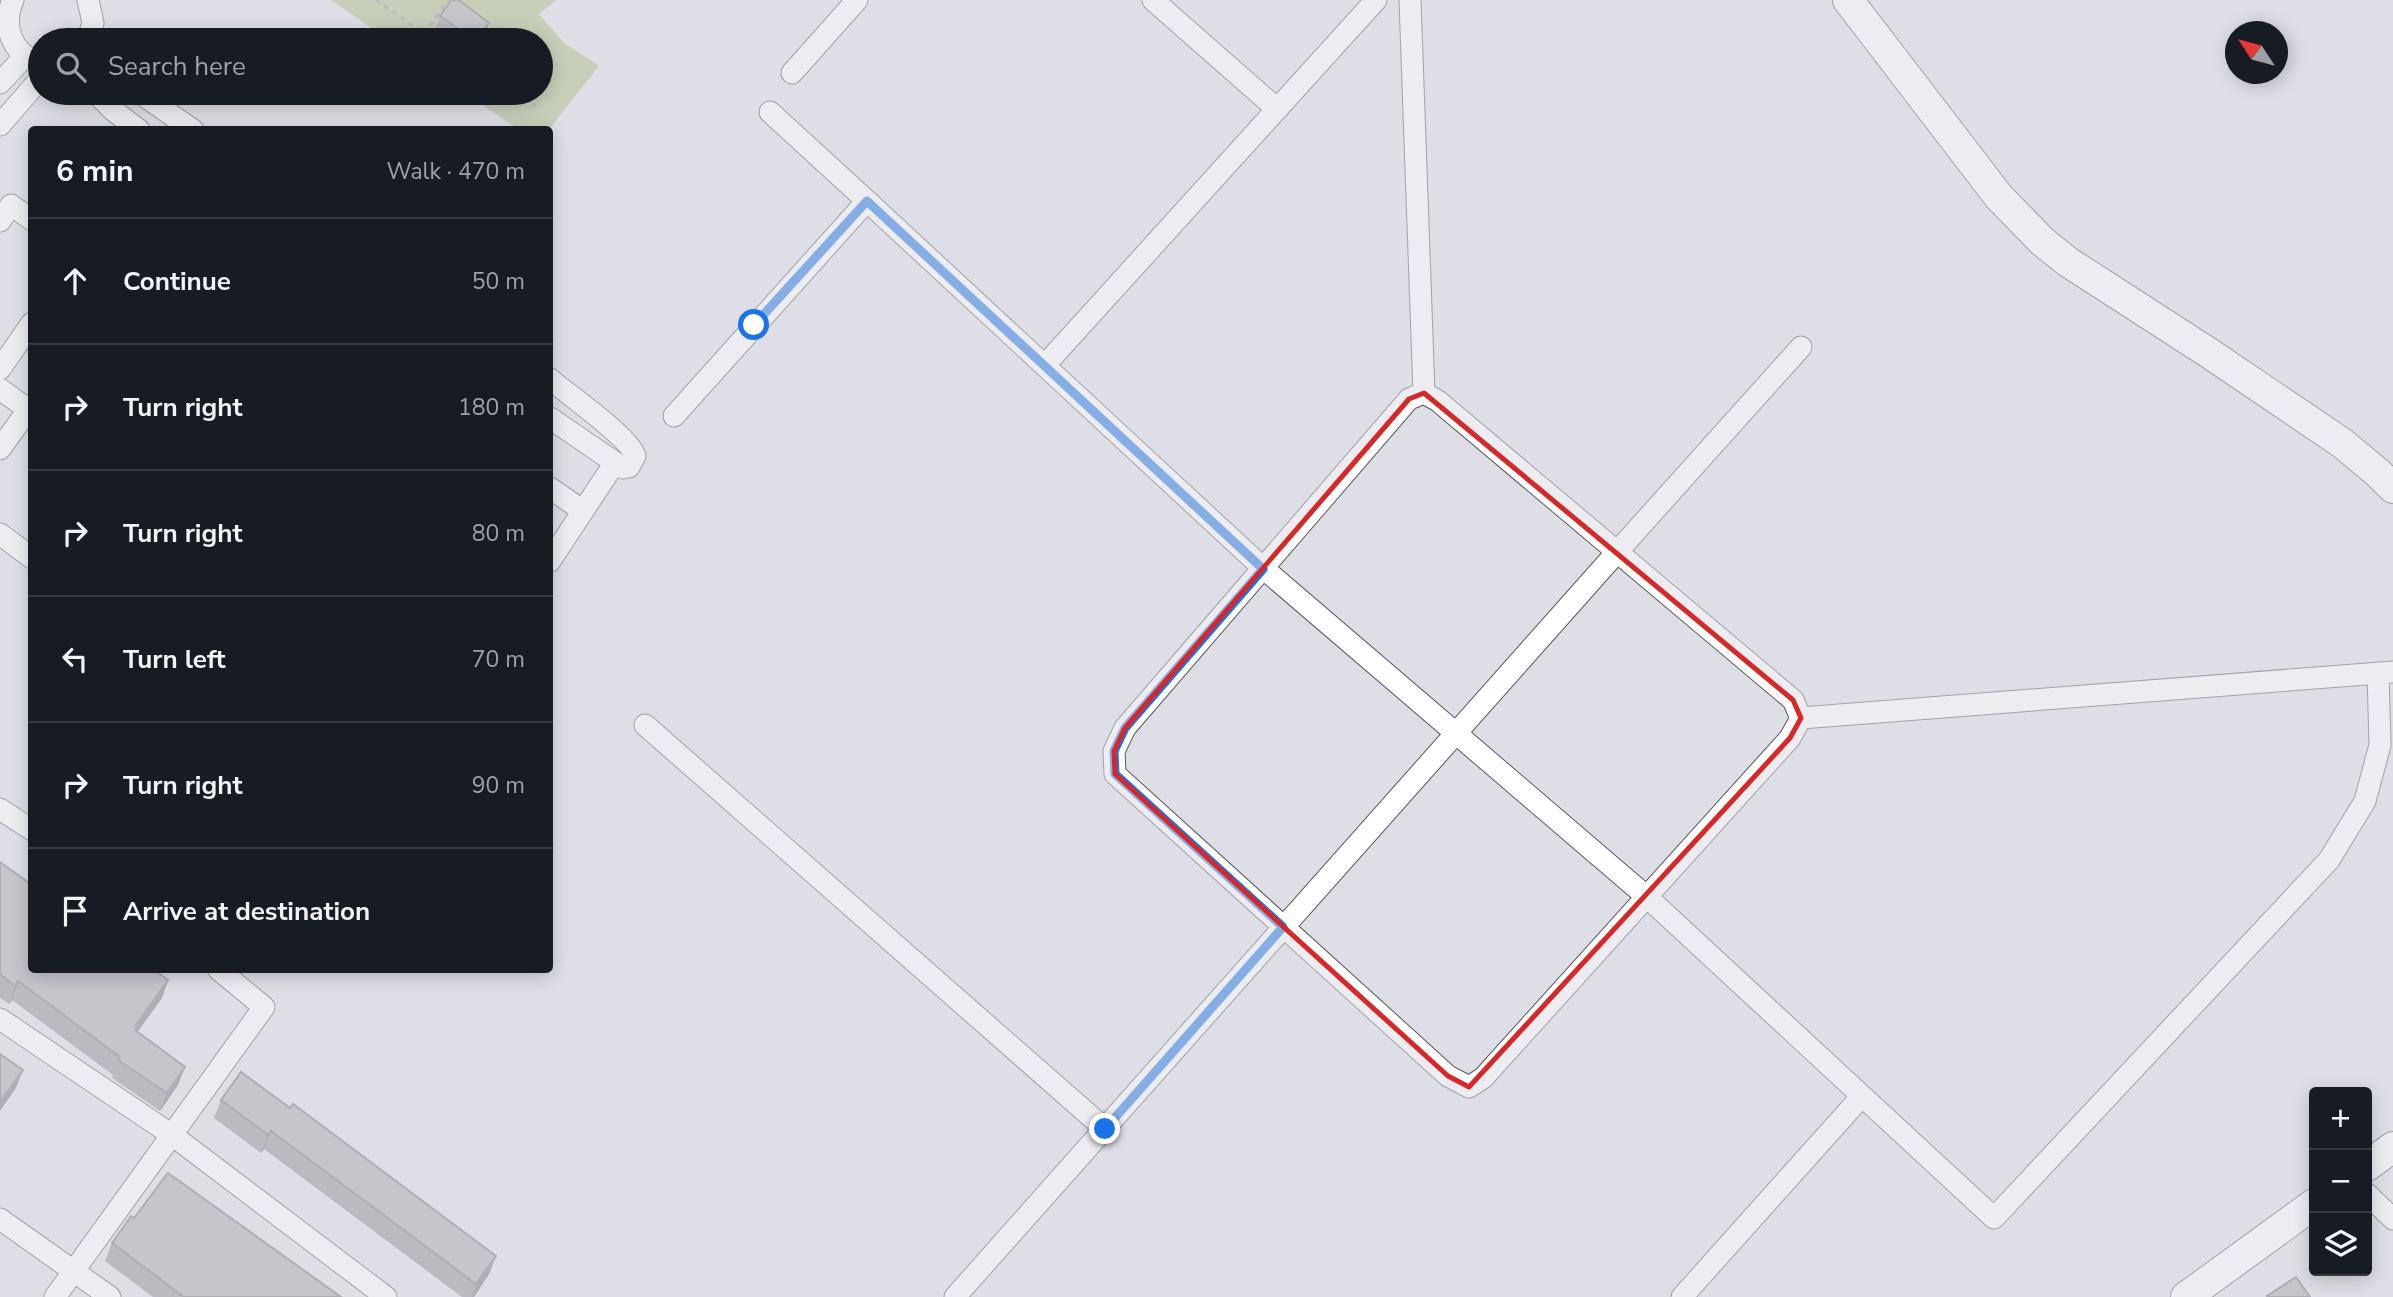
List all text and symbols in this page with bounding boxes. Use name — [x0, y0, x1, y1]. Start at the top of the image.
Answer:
north arrow — [2225, 21, 2288, 84]
search box — [28, 28, 553, 105]
icon: search — [52, 48, 90, 86]
text: Search here — [108, 49, 246, 84]
text: 6 min — [56, 151, 134, 192]
text: Walk · 470 m — [386, 156, 525, 187]
icon: ahead — [56, 262, 94, 300]
text: Continue — [123, 264, 231, 299]
text: 50 m — [472, 266, 525, 297]
route start — [738, 309, 769, 340]
icon: right — [56, 388, 94, 426]
text: Turn right — [123, 390, 242, 425]
text: 180 m — [458, 392, 525, 423]
icon: right — [56, 514, 94, 552]
text: Turn right — [123, 516, 242, 551]
text: 80 m — [472, 518, 525, 549]
icon: left — [56, 640, 94, 678]
text: Turn left — [123, 642, 226, 677]
text: 70 m — [472, 644, 525, 675]
icon: right — [56, 766, 94, 804]
text: Turn right — [123, 768, 242, 803]
text: 90 m — [472, 770, 525, 801]
icon: arrive — [56, 892, 94, 930]
text: Arrive at destination — [123, 894, 370, 929]
map controls — [2309, 1087, 2372, 1276]
button: + — [2309, 1087, 2372, 1150]
route end — [1089, 1113, 1120, 1144]
button: − — [2309, 1150, 2372, 1213]
button: layers — [2309, 1213, 2372, 1276]

